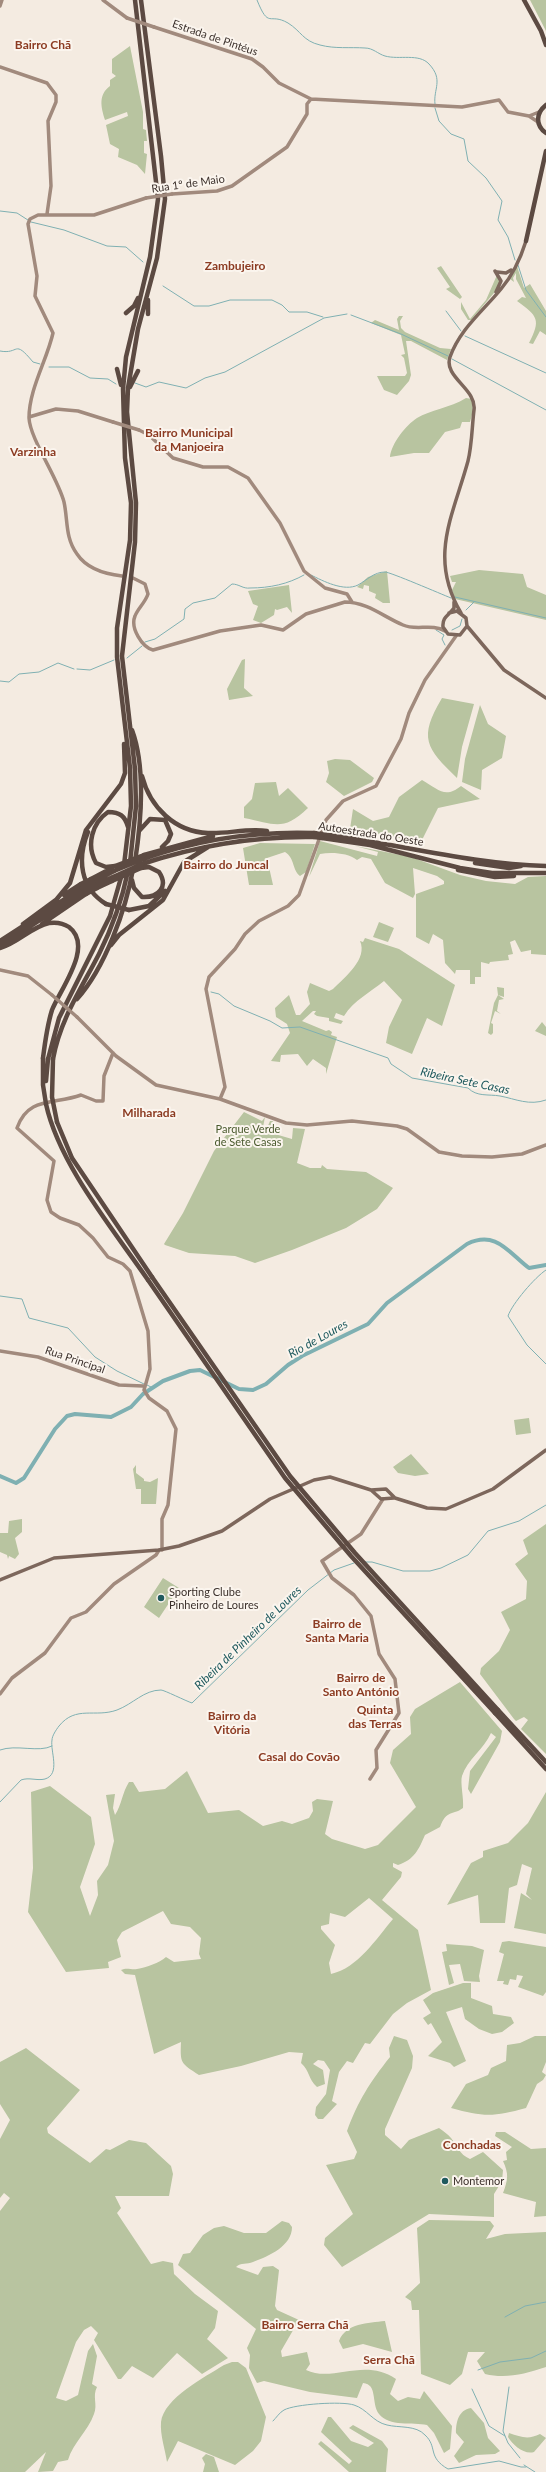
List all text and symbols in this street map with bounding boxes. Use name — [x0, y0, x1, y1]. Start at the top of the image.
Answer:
street label: Estrada de Pintéus — [171, 17, 259, 59]
district label: Bairro Chã — [15, 38, 71, 52]
street label: Rua 1º de Maio — [151, 172, 225, 196]
district label: Zambujeiro — [205, 259, 265, 273]
district label: Bairro Municipal da Manjoeira — [145, 426, 233, 454]
district label: Varzinha — [10, 445, 56, 459]
street label: Autoestrada do Oeste — [318, 819, 424, 849]
district label: Bairro do Juncal — [183, 858, 269, 872]
water label: Ribeira Sete Casas — [419, 1065, 511, 1097]
district label: Milharada — [122, 1106, 176, 1120]
park label: Parque Verde de Sete Casas — [215, 1122, 281, 1148]
water label: Rio de Loures — [286, 1317, 350, 1361]
street label: Rua Principal — [43, 1344, 107, 1376]
water label: Ribeira de Pinheiro de Loures — [192, 1583, 304, 1693]
place label: Sporting Clube Pinheiro de Loures — [169, 1585, 259, 1611]
marker: Sporting Clube Pinheiro de Loures — [156, 1593, 166, 1603]
district label: Bairro de Santa Maria — [305, 1617, 369, 1645]
district label: Bairro de Santo António — [323, 1671, 399, 1699]
district label: Quinta das Terras — [348, 1703, 402, 1731]
district label: Bairro da Vitória — [208, 1709, 256, 1737]
district label: Casal do Covão — [258, 1750, 340, 1764]
district label: Conchadas — [443, 2138, 501, 2152]
place label: Montemor — [453, 2174, 504, 2188]
marker: Montemor — [440, 2176, 450, 2186]
district label: Bairro Serra Chã — [261, 2318, 349, 2332]
district label: Serra Chã — [363, 2353, 415, 2367]

